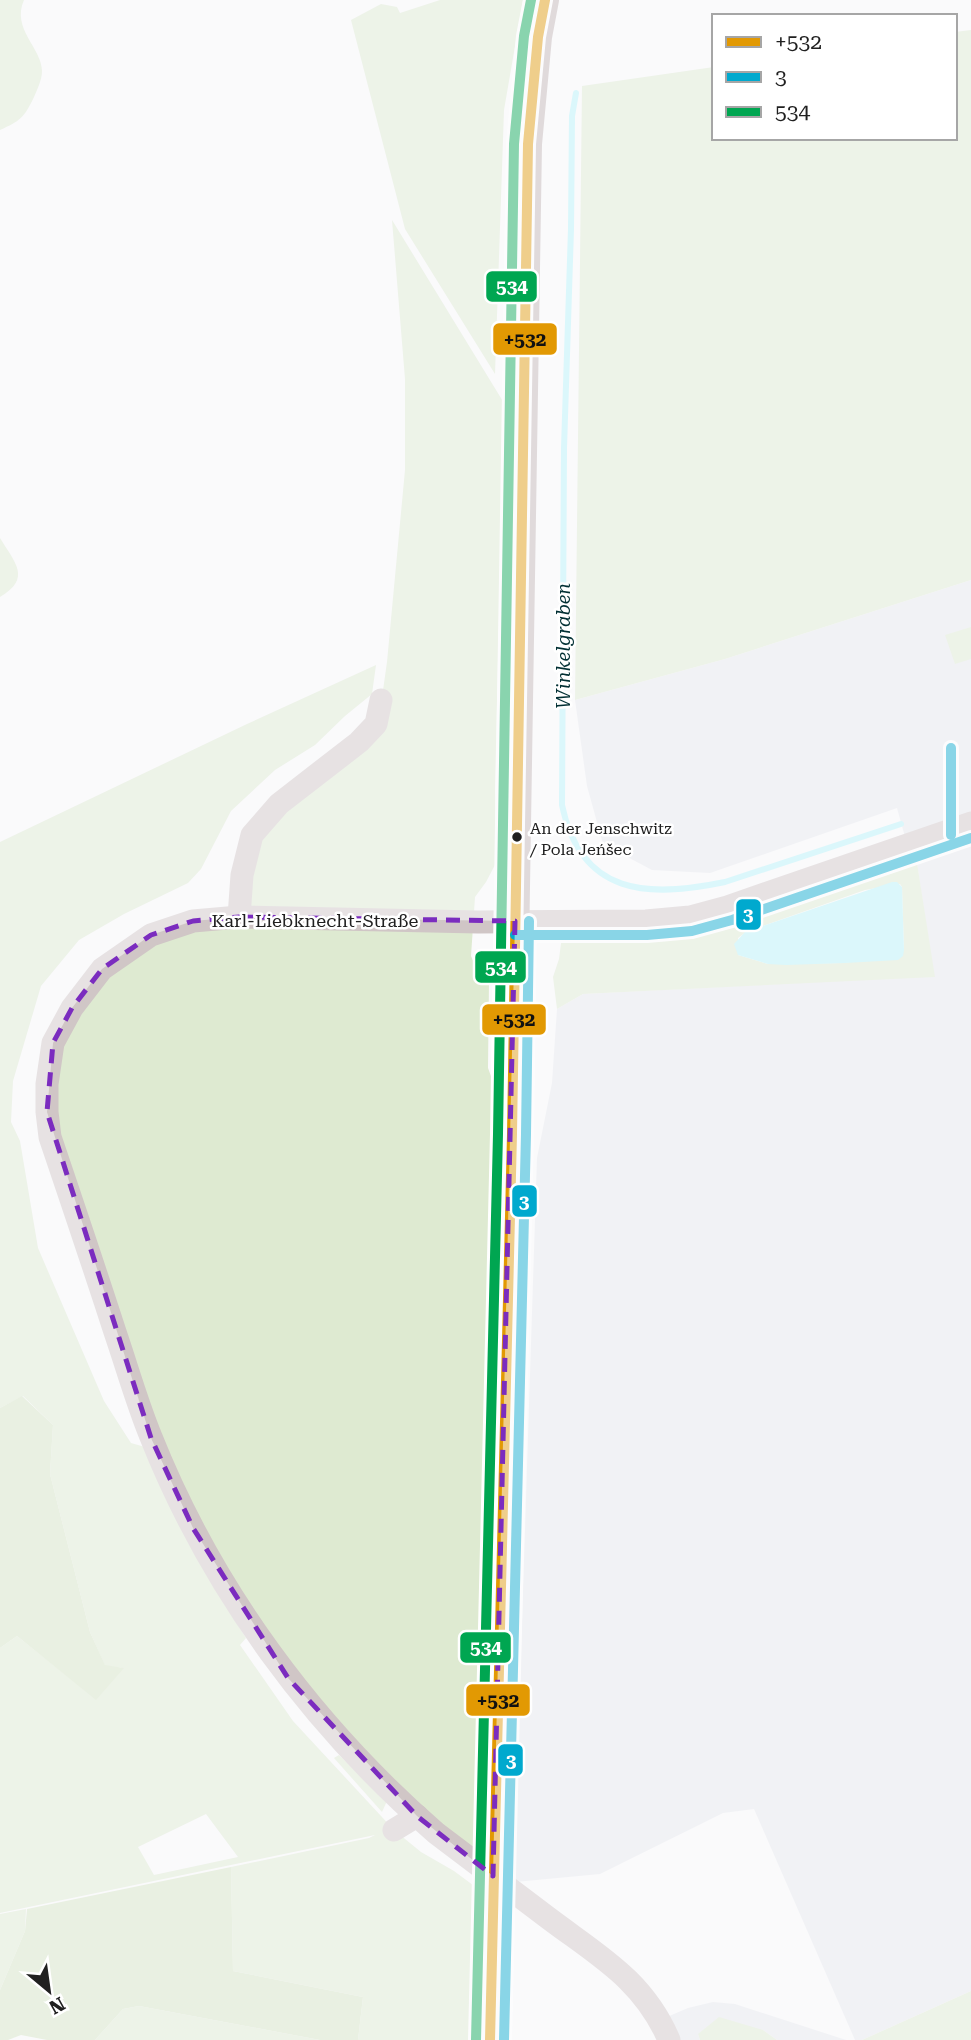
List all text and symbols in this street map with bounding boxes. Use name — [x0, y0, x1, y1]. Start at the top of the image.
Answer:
legend — [712, 14, 957, 140]
text: +532 — [775, 30, 822, 54]
text: 3 — [775, 65, 787, 89]
text: 534 — [775, 100, 811, 124]
line badge: 534 — [485, 270, 538, 303]
text: 534 — [496, 275, 528, 298]
line badge: +532 — [492, 322, 558, 356]
text: +532 — [504, 328, 546, 351]
water label: Winkelgraben — [552, 583, 575, 709]
place label: An der Jenschwitz / Pola Jeńšec — [529, 819, 672, 859]
marker: An der Jenschwitz / Pola Jeńšec — [510, 830, 524, 844]
line badge: 3 — [735, 898, 762, 931]
text: 3 — [743, 903, 754, 926]
street label: Karl-Liebknecht-Straße — [212, 910, 419, 931]
line badge: 534 — [474, 950, 527, 984]
text: 534 — [485, 956, 517, 979]
line badge: +532 — [481, 1003, 547, 1036]
text: +532 — [493, 1008, 535, 1031]
line badge: 3 — [511, 1184, 538, 1218]
text: 3 — [519, 1190, 530, 1213]
line badge: 534 — [459, 1631, 512, 1664]
text: 534 — [470, 1636, 502, 1659]
line badge: +532 — [465, 1683, 531, 1717]
text: +532 — [477, 1689, 519, 1712]
line badge: 3 — [497, 1743, 524, 1777]
text: 3 — [506, 1749, 517, 1772]
north arrow — [14, 1956, 84, 2026]
text: N — [45, 1992, 69, 2019]

